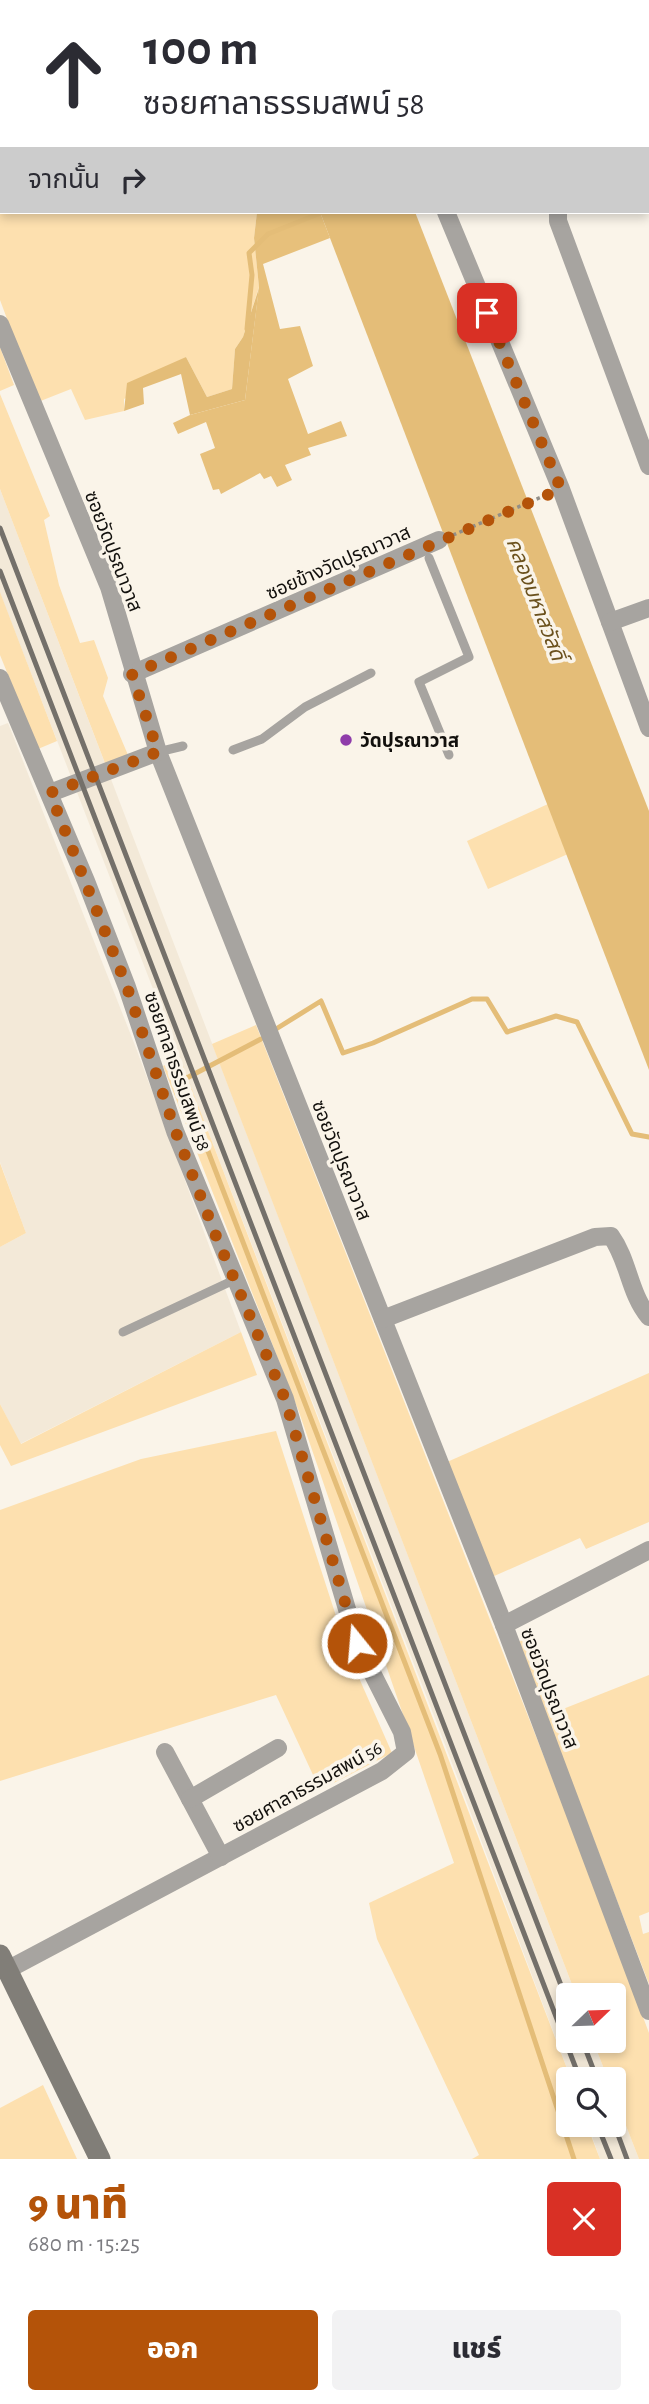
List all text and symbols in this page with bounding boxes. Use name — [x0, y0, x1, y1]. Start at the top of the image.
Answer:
text: 100 m — [143, 25, 259, 74]
icon: ahead — [28, 28, 119, 119]
text: ซอยศาลาธรรมสพน์ 58 — [143, 88, 425, 120]
icon: right — [114, 161, 152, 199]
text: จากนั้น — [28, 167, 100, 193]
pin — [457, 283, 517, 343]
icon: arrive — [468, 294, 506, 332]
street label: ซอยวัดปุรณาวาส — [80, 488, 145, 615]
street label: ซอยข้างวัดปุรณาวาส — [262, 520, 414, 605]
water label: คลองมหาสวัสดิ์ — [503, 534, 573, 668]
place label: วัดปุรณาวาส — [360, 731, 459, 752]
marker: วัดปุรณาวาส — [338, 732, 354, 748]
street label: ซอยศาลาธรรมสพน์ 58 — [140, 989, 214, 1154]
street label: ซอยวัดปุรณาวาส — [307, 1098, 374, 1224]
position arrow — [320, 1606, 394, 1680]
street label: ซอยวัดปุรณาวาส — [516, 1625, 581, 1752]
street label: ซอยศาลาธรรมสพน์ 56 — [229, 1738, 386, 1836]
north arrow — [556, 1983, 626, 2053]
map controls — [556, 1983, 626, 2137]
button: search — [556, 2067, 626, 2137]
button: close — [547, 2182, 621, 2256]
text: 9 นาที — [28, 2184, 128, 2226]
text: 680 m · 15:25 — [28, 2233, 140, 2256]
button: ออก — [28, 2310, 318, 2390]
button: แชร์ — [332, 2310, 621, 2390]

